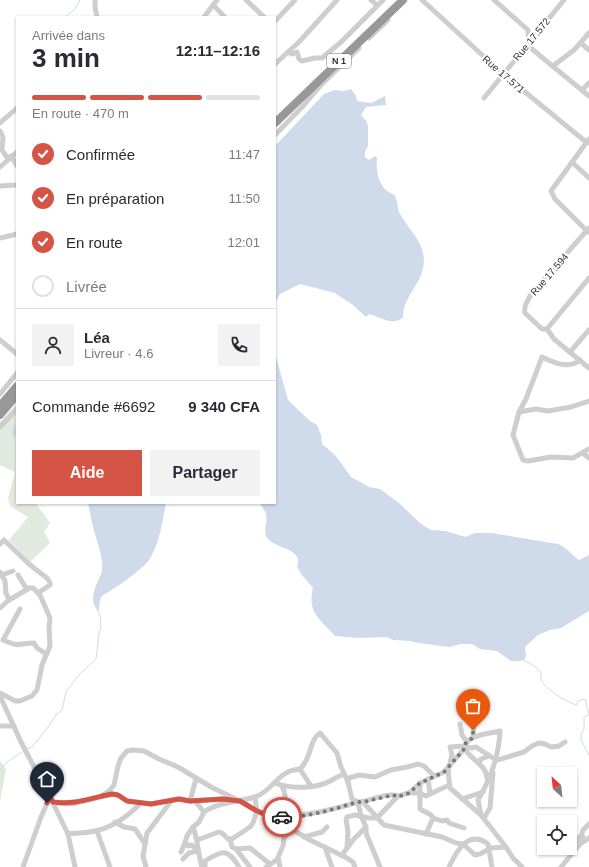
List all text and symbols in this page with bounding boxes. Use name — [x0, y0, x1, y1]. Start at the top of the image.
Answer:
street label: Rue 17.572 — [511, 15, 552, 63]
text: Arrivée dans — [32, 28, 105, 43]
text: 12:11–12:16 — [176, 42, 260, 59]
text: 3 min — [32, 43, 100, 73]
street label: Rue 17.571 — [481, 53, 527, 96]
road number: N 1 — [327, 54, 351, 68]
text: En route · 470 m — [32, 106, 129, 121]
icon: check — [32, 143, 54, 165]
text: Confirmée — [66, 146, 135, 163]
text: 11:47 — [228, 147, 260, 162]
icon: check — [32, 187, 54, 209]
text: En préparation — [66, 190, 164, 207]
text: 11:50 — [228, 191, 260, 206]
icon: check — [32, 231, 54, 253]
text: En route — [66, 234, 123, 251]
text: 12:01 — [227, 235, 260, 250]
street label: Rue 17.594 — [528, 251, 571, 297]
text: Livrée — [66, 278, 107, 295]
button: person — [32, 324, 74, 366]
button: phone — [218, 324, 260, 366]
text: Léa — [84, 329, 110, 346]
text: Livreur · 4.6 — [84, 346, 153, 361]
text: Commande #6692 — [32, 398, 155, 415]
text: 9 340 CFA — [188, 398, 260, 415]
button: Aide — [32, 450, 142, 496]
button: Partager — [150, 450, 260, 496]
pin — [456, 689, 490, 730]
icon: bag — [462, 695, 484, 717]
pin — [30, 762, 64, 803]
north arrow — [537, 767, 577, 807]
map controls — [537, 767, 577, 855]
icon: home — [36, 768, 58, 790]
courier — [262, 797, 302, 837]
icon: car — [271, 806, 293, 828]
button: locate — [537, 815, 577, 855]

